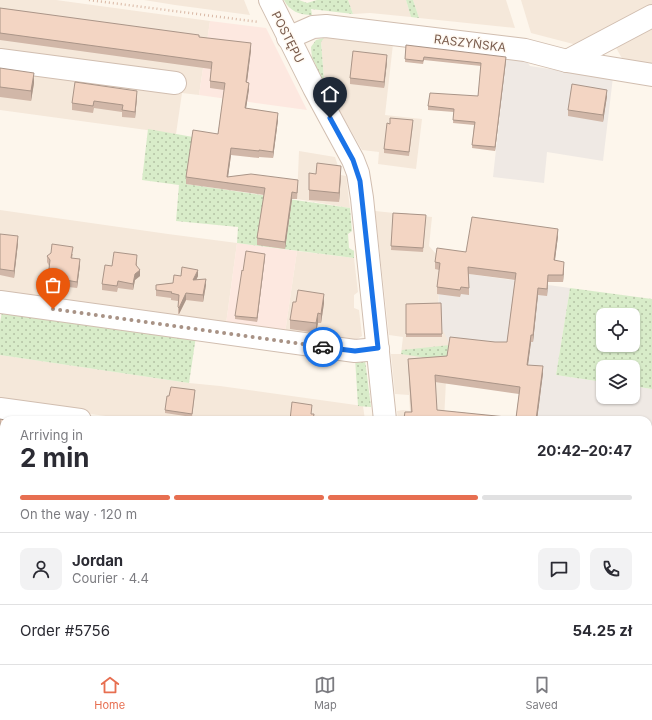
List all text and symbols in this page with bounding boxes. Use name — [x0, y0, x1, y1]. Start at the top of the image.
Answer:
street label: POSTĘPU — [269, 9, 307, 65]
street label: RASZYŃSKA — [433, 31, 507, 55]
pin — [313, 77, 347, 118]
icon: home — [319, 83, 341, 105]
pin — [36, 268, 70, 309]
icon: bag — [42, 274, 64, 296]
map controls — [596, 308, 640, 404]
button: locate — [596, 308, 640, 352]
courier — [303, 327, 343, 367]
icon: car — [312, 336, 334, 358]
button: layers — [596, 360, 640, 404]
text: Arriving in — [20, 427, 83, 443]
text: 20:42–20:47 — [537, 441, 632, 460]
text: 2 min — [20, 442, 90, 473]
text: On the way · 120 m — [20, 506, 137, 522]
button: person — [20, 548, 62, 590]
button: chat — [538, 548, 580, 590]
button: phone — [590, 548, 632, 590]
text: Jordan — [72, 551, 123, 570]
text: Courier · 4.4 — [72, 570, 149, 586]
text: Order #5756 — [20, 621, 110, 640]
text: 54.25 zł — [573, 621, 632, 640]
tab: Home — [94, 674, 125, 712]
tab: Map — [314, 674, 337, 712]
tab: Saved — [525, 674, 558, 712]

